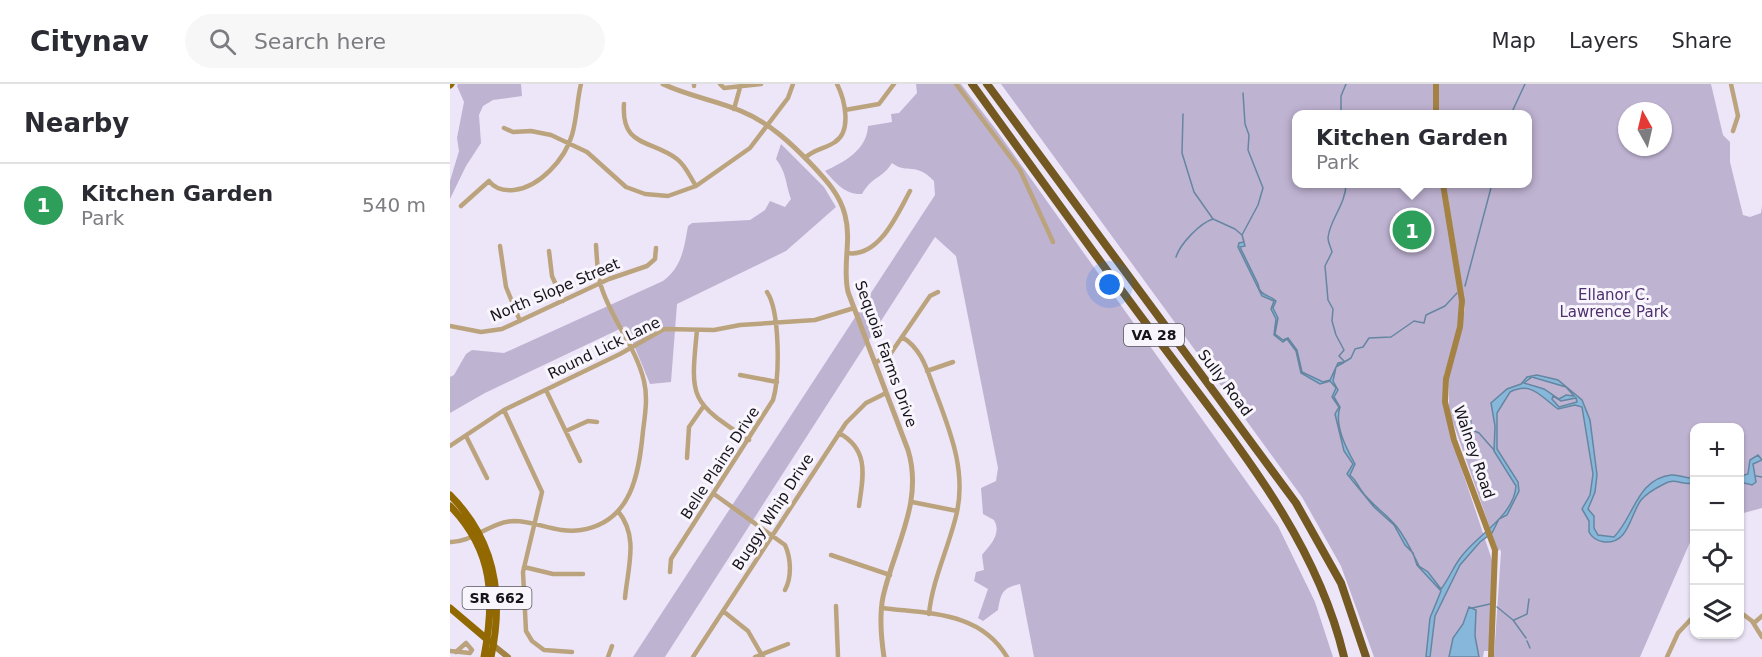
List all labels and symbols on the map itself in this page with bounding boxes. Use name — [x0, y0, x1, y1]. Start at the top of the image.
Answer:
north arrow — [1618, 102, 1672, 156]
pin: 1 — [1392, 208, 1432, 252]
street label: North Slope Street — [488, 255, 622, 325]
your location — [1095, 270, 1124, 299]
street label: Sequoia Farms Drive — [851, 278, 921, 430]
park label: Ellanor C. Lawrence Park — [1559, 286, 1669, 321]
street label: Round Lick Lane — [545, 313, 663, 383]
road number: VA 28 — [1124, 324, 1184, 346]
street label: Sully Road — [1194, 346, 1256, 420]
street label: Belle Plains Drive — [677, 403, 763, 523]
street label: Walney Road — [1450, 403, 1498, 501]
street label: Buggy Whip Drive — [729, 450, 817, 574]
road number: SR 662 — [462, 587, 532, 609]

